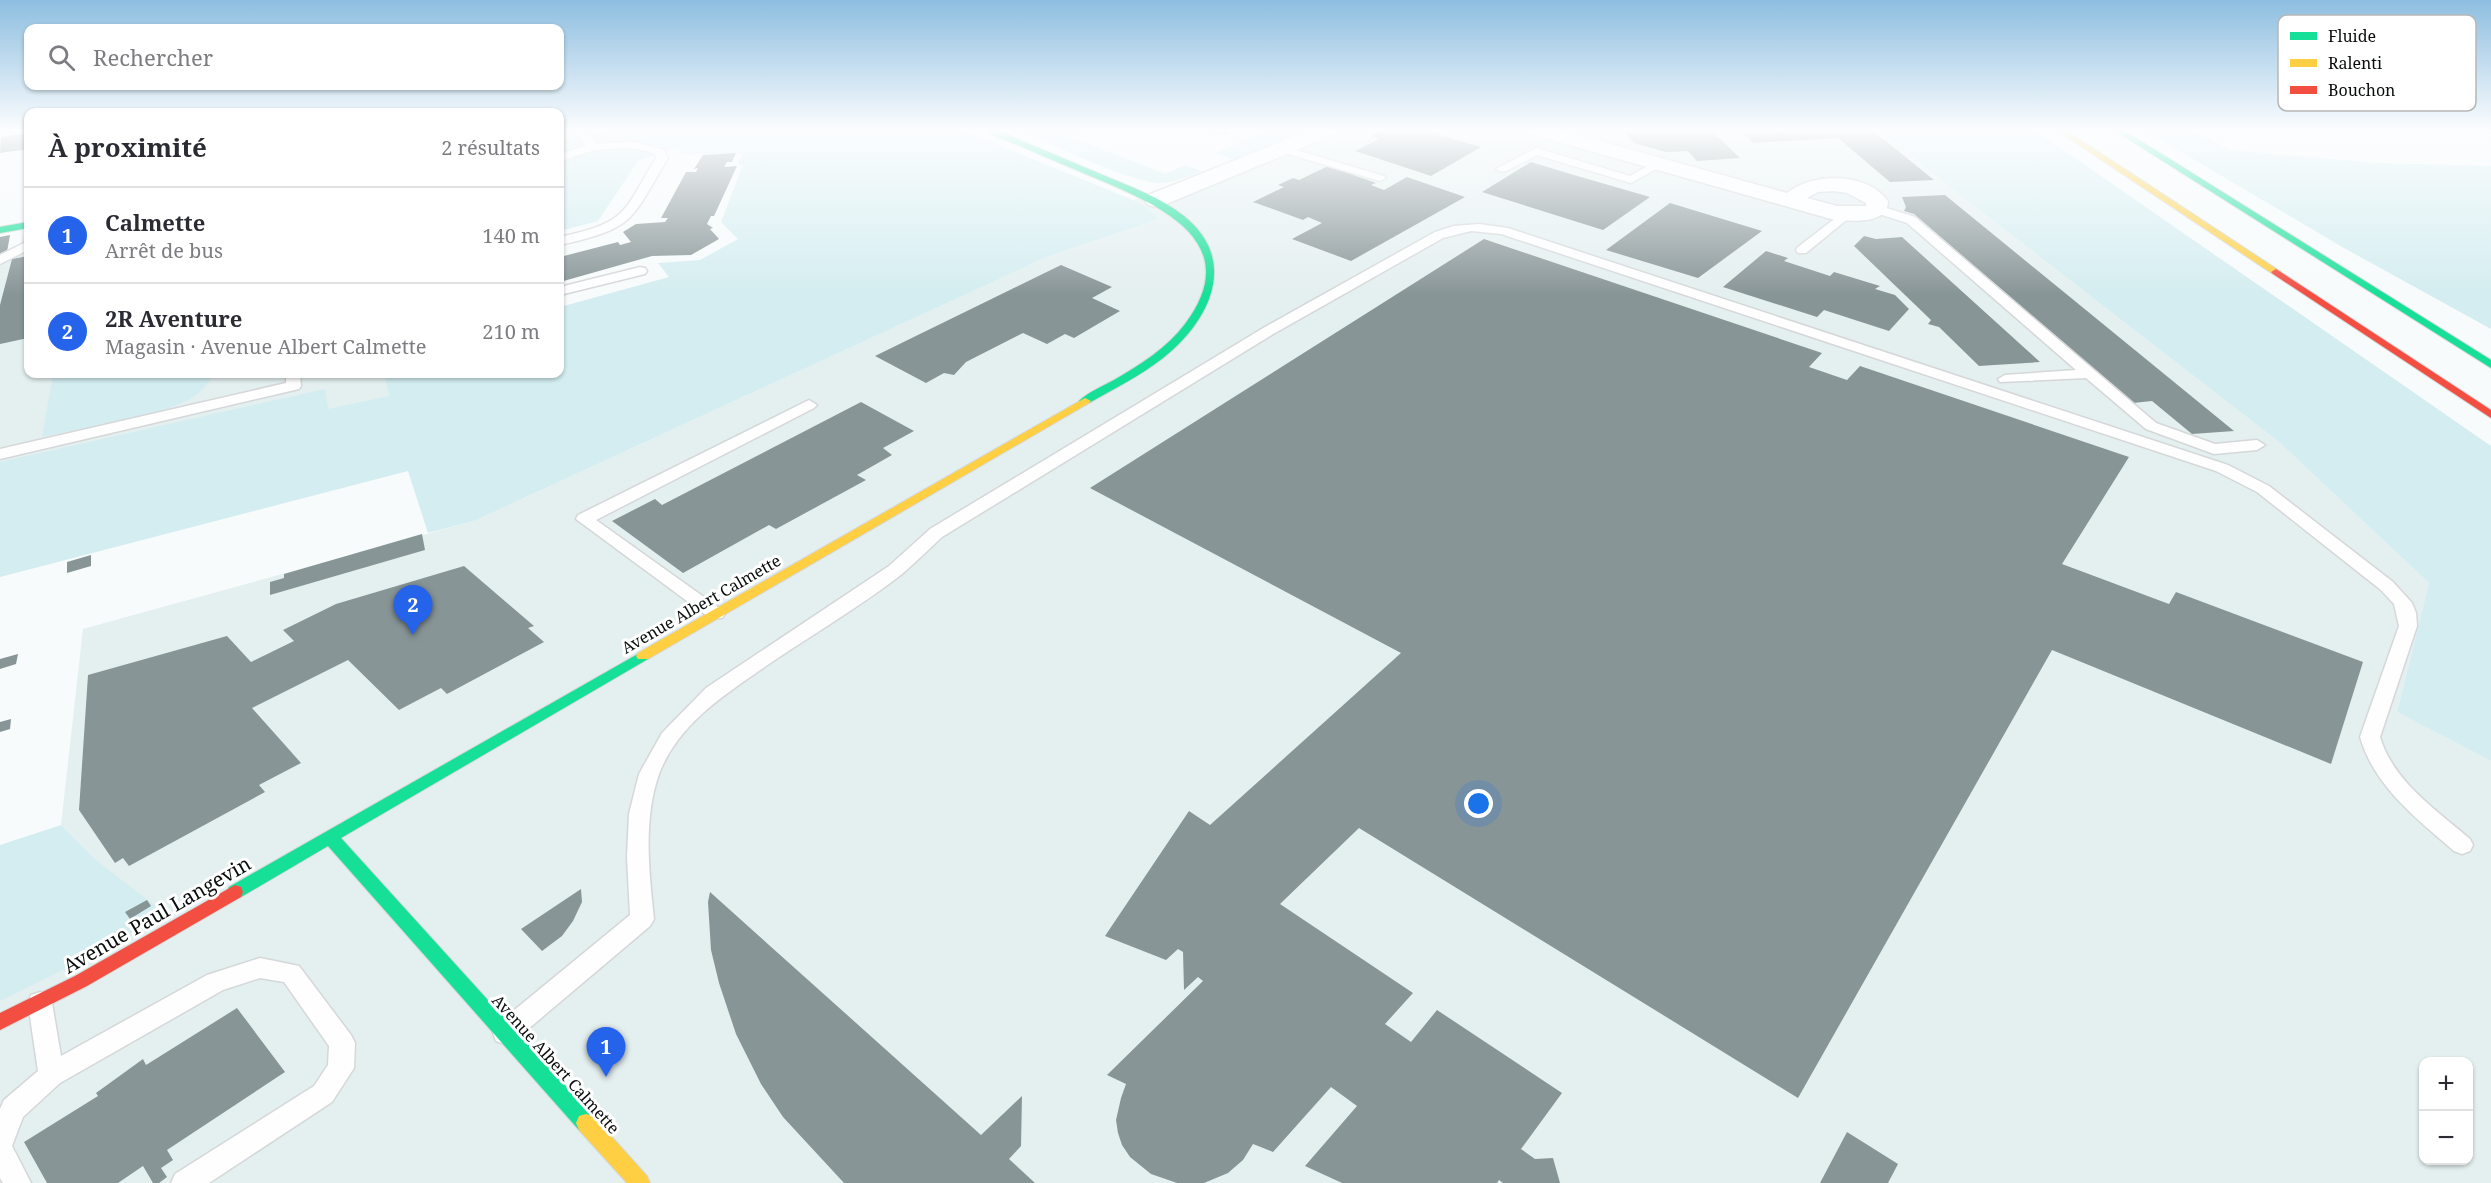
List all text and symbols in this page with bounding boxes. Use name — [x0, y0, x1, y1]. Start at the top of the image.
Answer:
legend — [2278, 15, 2476, 111]
search box — [24, 24, 564, 90]
text: Fluide — [2328, 25, 2376, 47]
icon: search — [45, 41, 78, 74]
text: Rechercher — [93, 42, 213, 72]
text: Ralenti — [2328, 52, 2382, 74]
text: Bouchon — [2328, 79, 2395, 101]
text: À proximité — [48, 129, 207, 165]
text: 2 résultats — [441, 134, 540, 161]
text: Calmette — [105, 207, 205, 237]
text: 1 — [62, 222, 73, 249]
text: 140 m — [482, 222, 540, 249]
text: Arrêt de bus — [105, 237, 223, 264]
text: 2R Aventure — [105, 303, 242, 333]
text: 2 — [62, 318, 73, 345]
text: 210 m — [482, 318, 540, 345]
text: Magasin · Avenue Albert Calmette — [105, 333, 427, 360]
street label: Avenue Albert Calmette — [617, 549, 785, 659]
pin: 2 — [394, 586, 432, 635]
your location — [1464, 789, 1493, 818]
street label: Avenue Paul Langevin — [58, 850, 256, 980]
street label: Avenue Albert Calmette — [487, 990, 625, 1138]
pin: 1 — [586, 1028, 626, 1077]
map controls — [2419, 1057, 2473, 1165]
button: + — [2419, 1057, 2473, 1111]
button: − — [2419, 1111, 2473, 1165]

